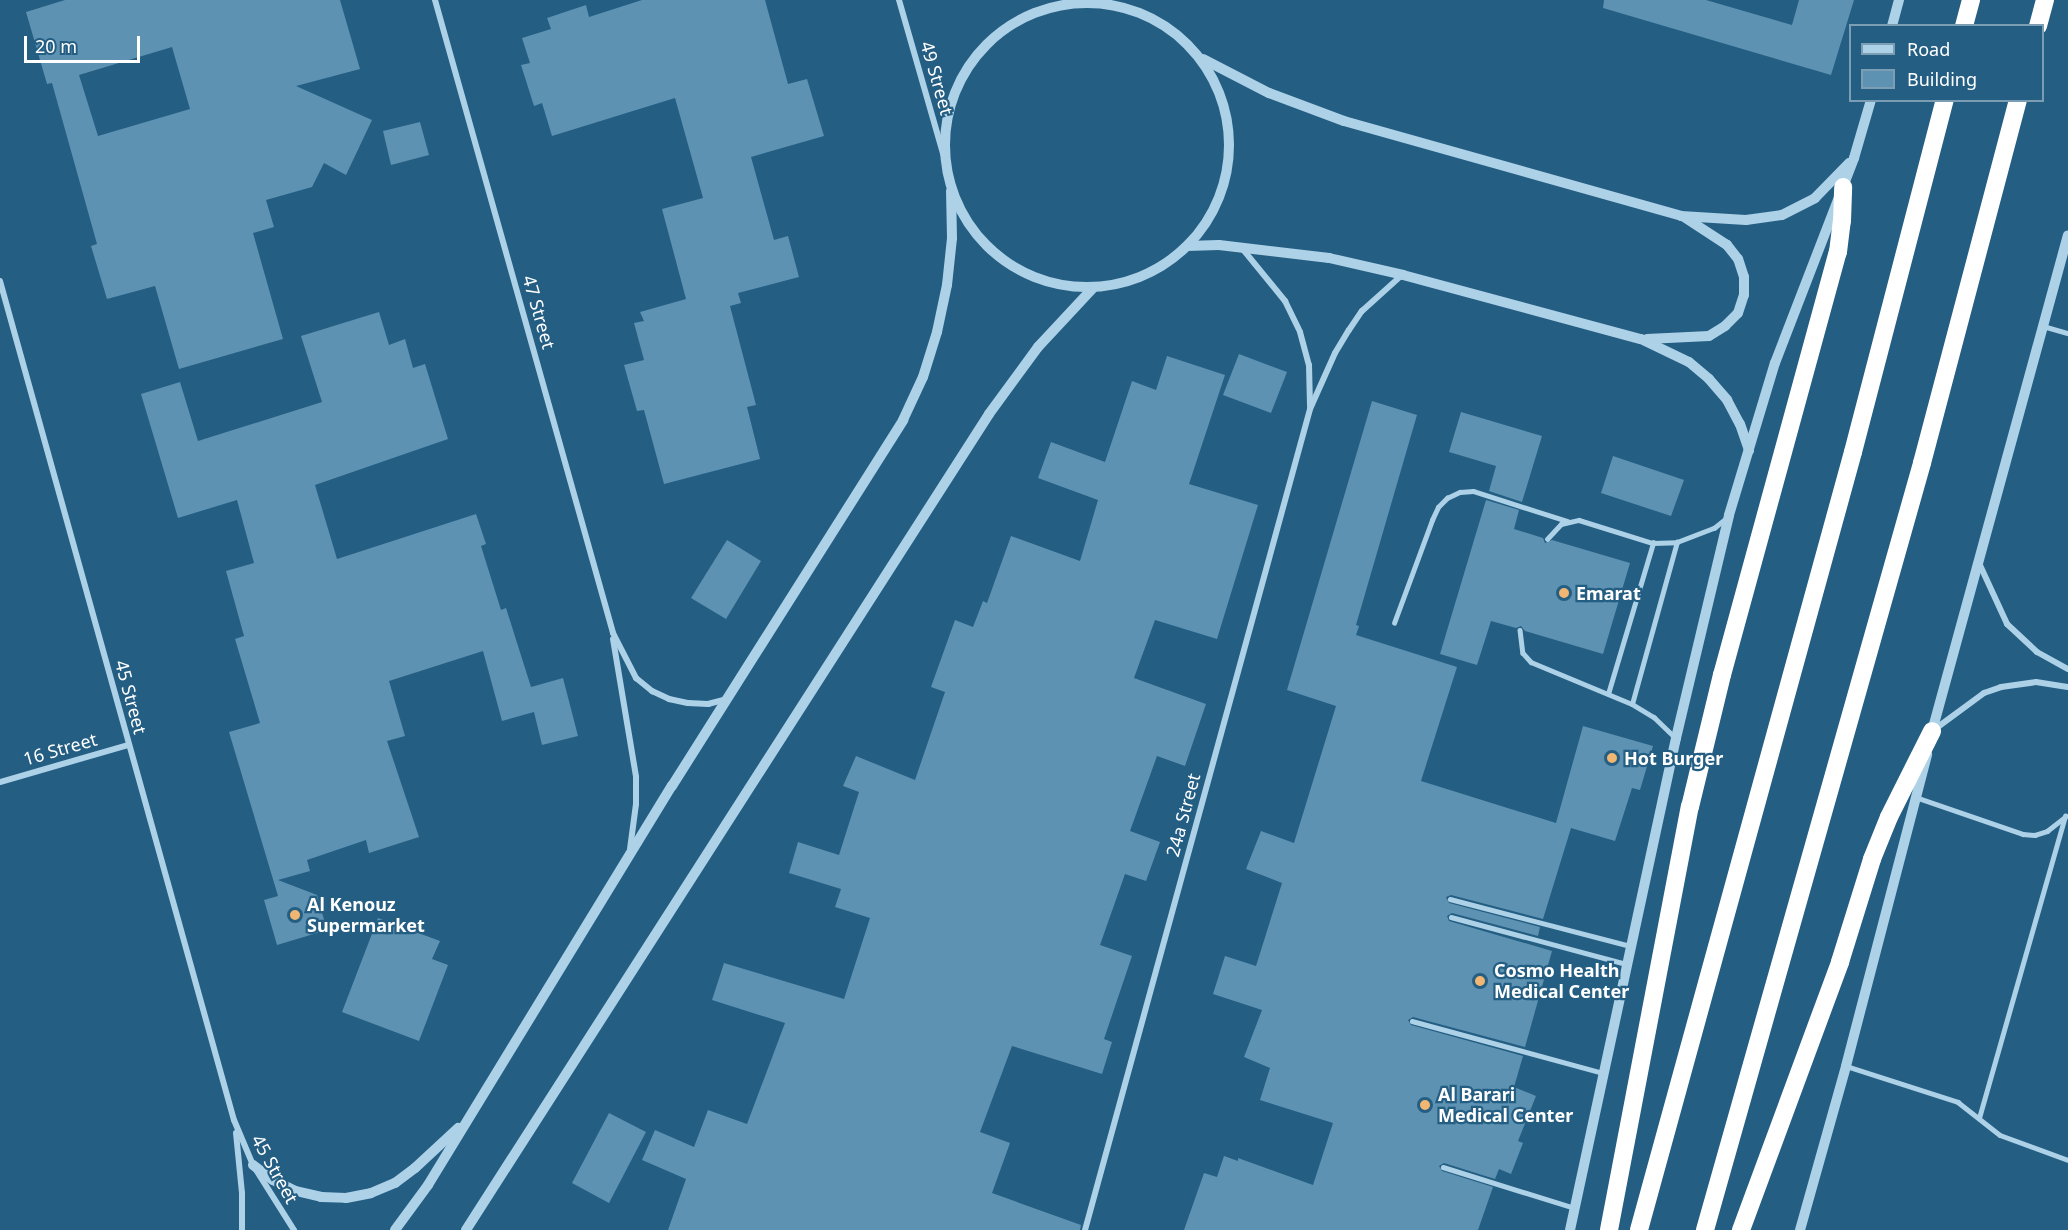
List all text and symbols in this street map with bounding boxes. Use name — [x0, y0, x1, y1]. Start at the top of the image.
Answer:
scale bar — [27, 24, 142, 62]
legend — [1849, 24, 2044, 102]
text: 20 m — [35, 34, 77, 58]
text: Road — [1907, 37, 1950, 61]
street label: 49 Street — [916, 39, 958, 117]
text: Building — [1907, 67, 1977, 91]
street label: 47 Street — [518, 273, 560, 351]
place label: Emarat — [1576, 582, 1641, 604]
marker: Emarat — [1557, 586, 1571, 600]
street label: 45 Street — [111, 658, 151, 736]
street label: 16 Street — [21, 728, 99, 770]
place label: Hot Burger — [1624, 747, 1723, 769]
marker: Hot Burger — [1605, 751, 1619, 765]
street label: 24a Street — [1161, 771, 1205, 859]
place label: Al Kenouz Supermarket — [307, 894, 425, 936]
marker: Al Kenouz Supermarket — [288, 908, 302, 922]
place label: Cosmo Health Medical Center — [1494, 960, 1629, 1002]
marker: Cosmo Health Medical Center — [1471, 972, 1489, 990]
place label: Al Barari Medical Center — [1438, 1084, 1573, 1126]
marker: Al Barari Medical Center — [1416, 1096, 1434, 1114]
street label: 45 Street — [247, 1131, 303, 1207]

